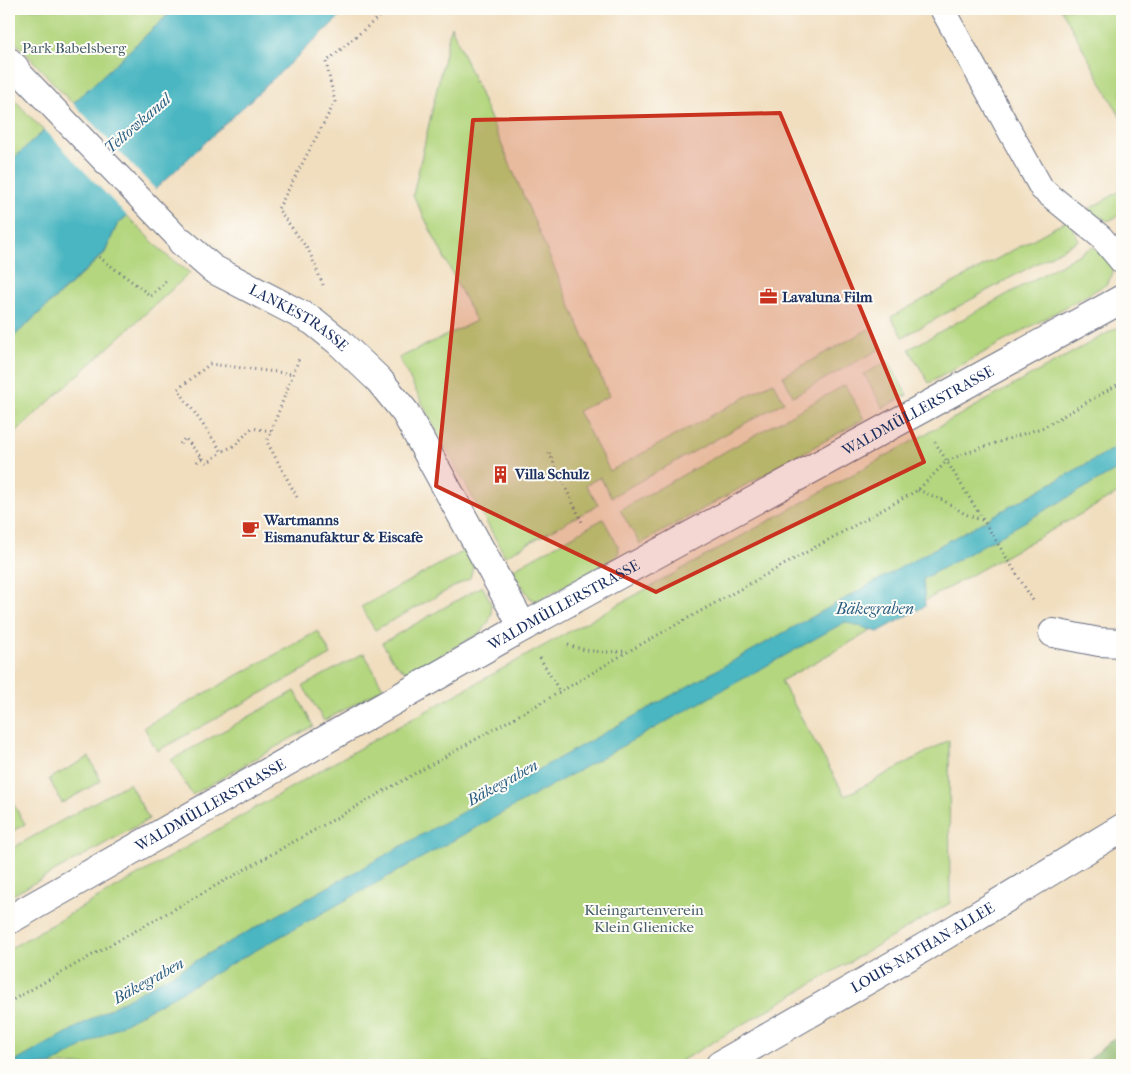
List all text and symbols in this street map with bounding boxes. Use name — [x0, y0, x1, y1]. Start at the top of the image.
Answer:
park label: Park Babelsberg — [22, 39, 127, 57]
water label: Teltowkanal — [100, 88, 176, 157]
street label: LANKESTRASSE — [246, 280, 352, 355]
office icon: Lavaluna Film — [758, 287, 778, 307]
place label: Lavaluna Film — [782, 288, 873, 306]
street label: WALDMÜLLERSTRASSE — [838, 362, 997, 460]
building icon: Villa Schulz — [491, 464, 511, 484]
place label: Villa Schulz — [514, 465, 590, 483]
place label: Wartmanns Eismanufaktur & Eiscafe — [263, 511, 424, 546]
cafe icon: Wartmanns Eismanufaktur & Eiscafe — [240, 519, 260, 539]
street label: WALDMÜLLERSTRASSE — [484, 556, 643, 655]
water label: Bäkegraben — [835, 599, 914, 618]
street label: WALDMÜLLERSTRASSE — [131, 755, 289, 856]
water label: Bäkegraben — [463, 755, 541, 810]
street label: LOUIS-NATHAN-ALLEE — [847, 898, 998, 997]
park label: Kleingartenverein Klein Glienicke — [584, 901, 704, 936]
water label: Bäkegraben — [109, 953, 187, 1008]

